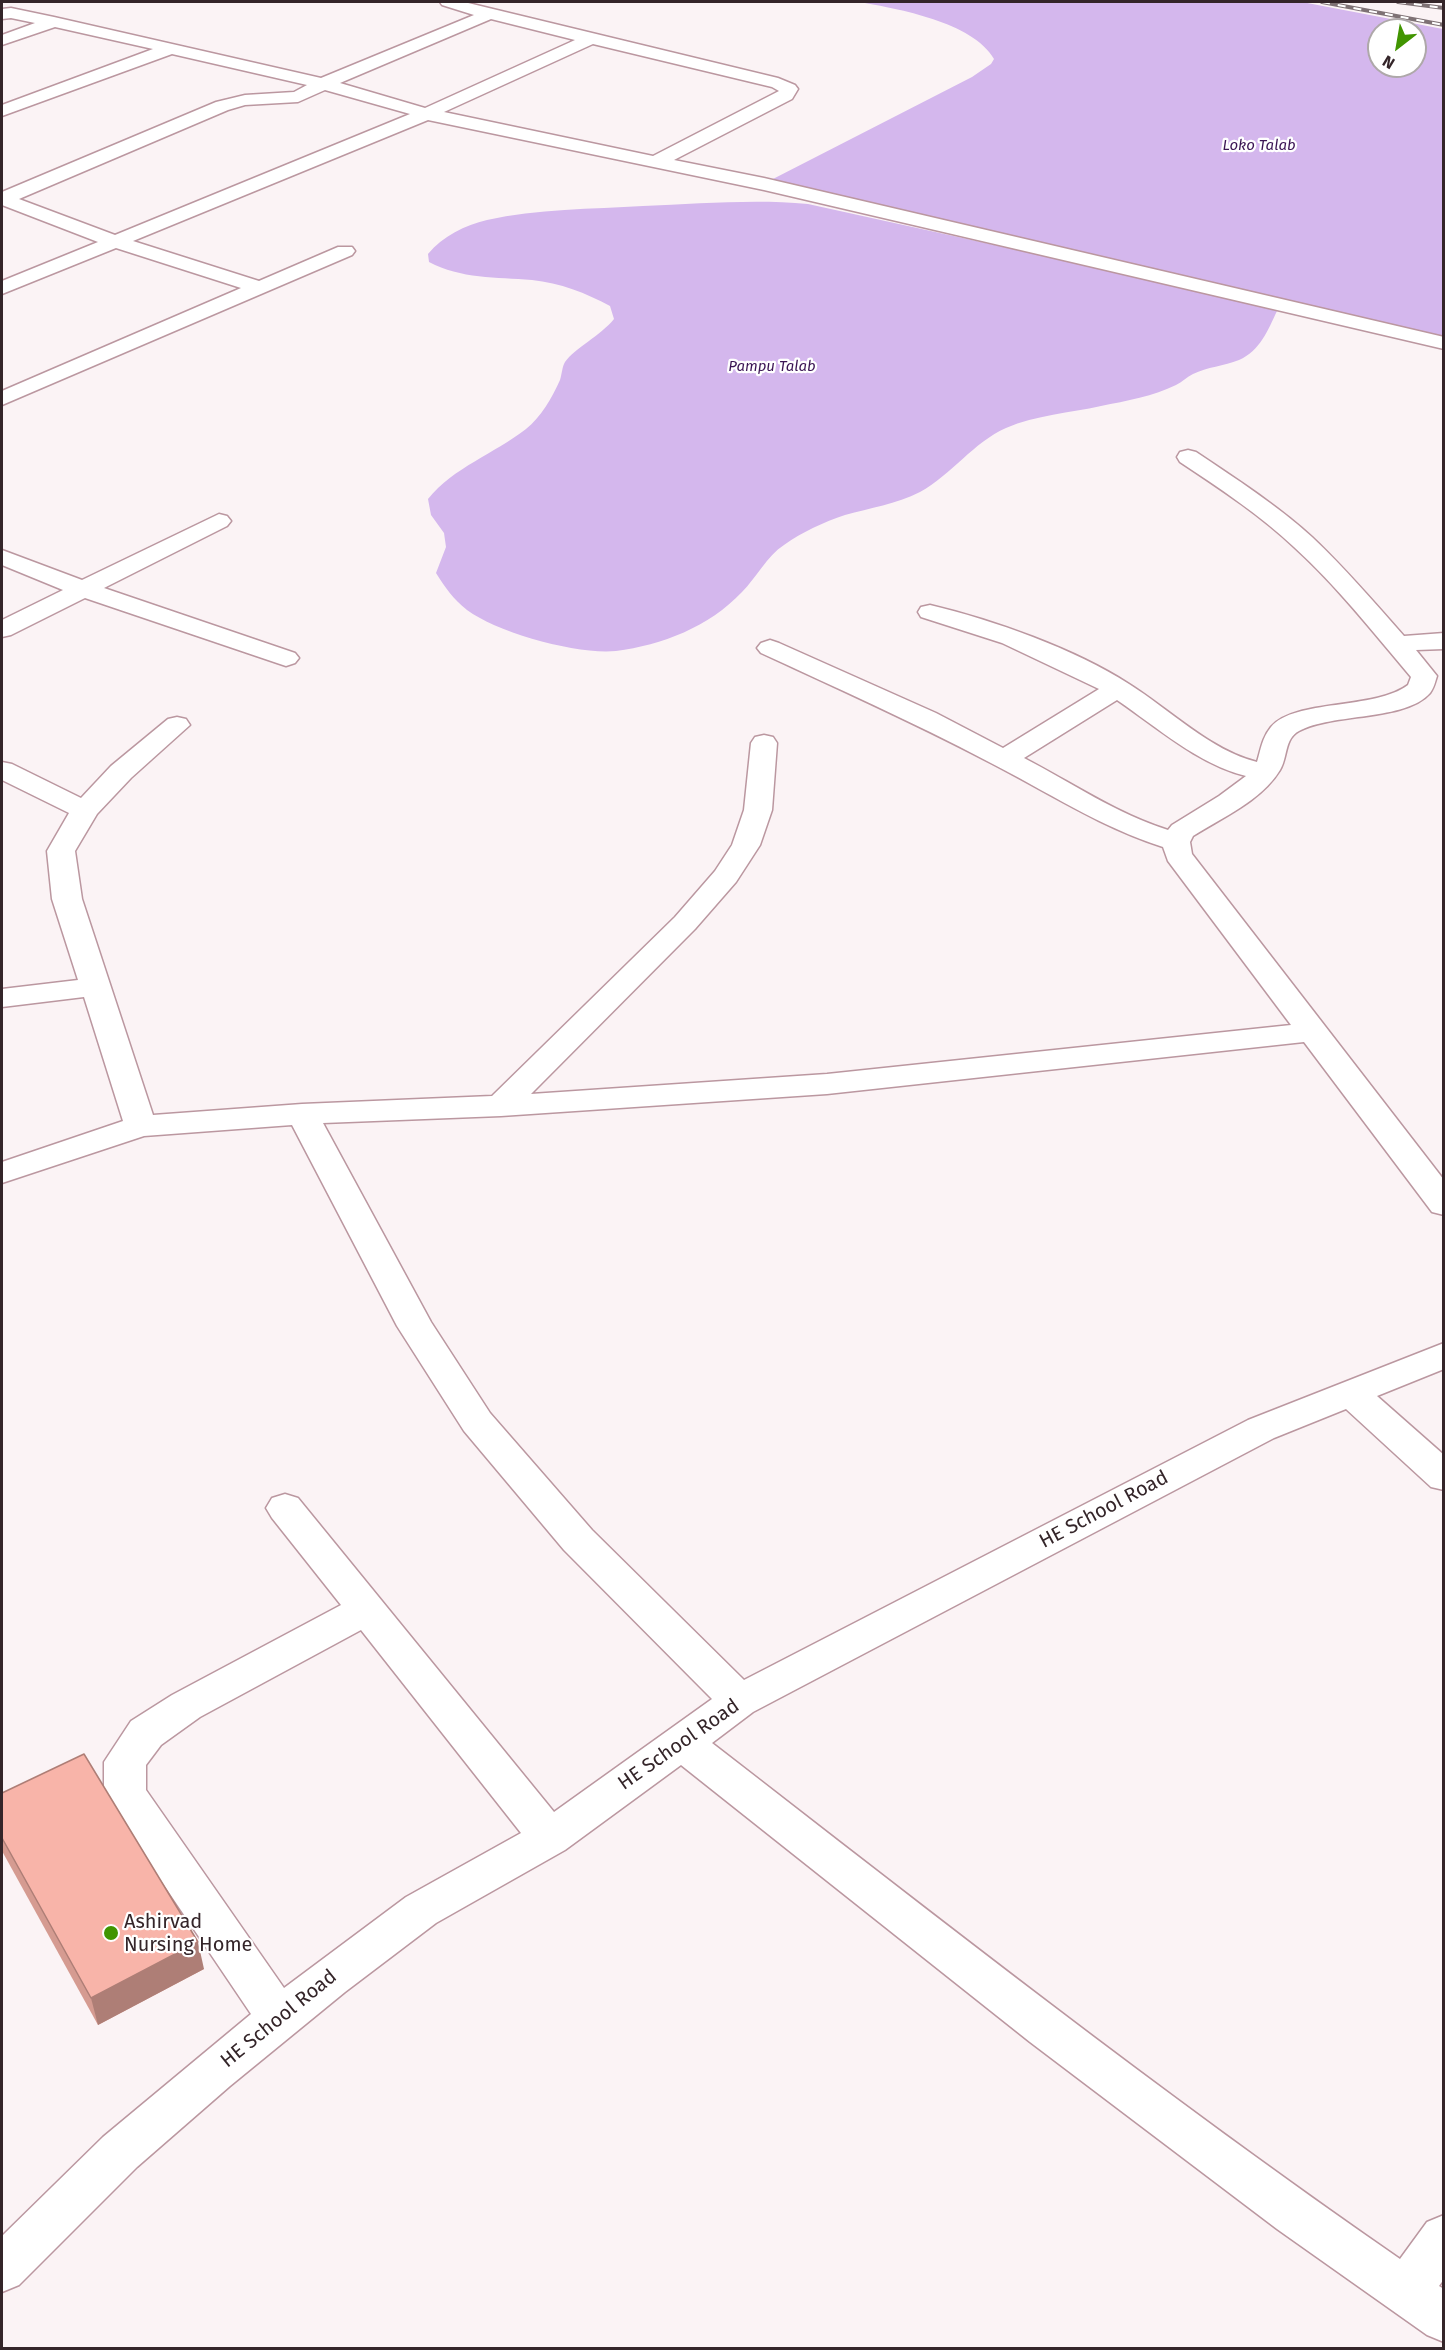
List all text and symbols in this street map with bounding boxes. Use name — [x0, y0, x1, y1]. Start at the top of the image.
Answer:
north arrow — [1367, 18, 1427, 78]
text: N — [1379, 51, 1398, 73]
water label: Loko Talab — [1222, 137, 1296, 155]
water label: Pampu Talab — [728, 358, 816, 376]
street label: HE School Road — [1035, 1466, 1173, 1554]
street label: HE School Road — [614, 1694, 744, 1796]
place label: Ashirvad Nursing Home — [124, 1910, 252, 1957]
marker: Ashirvad Nursing Home — [102, 1924, 120, 1942]
street label: HE School Road — [216, 1965, 342, 2073]

